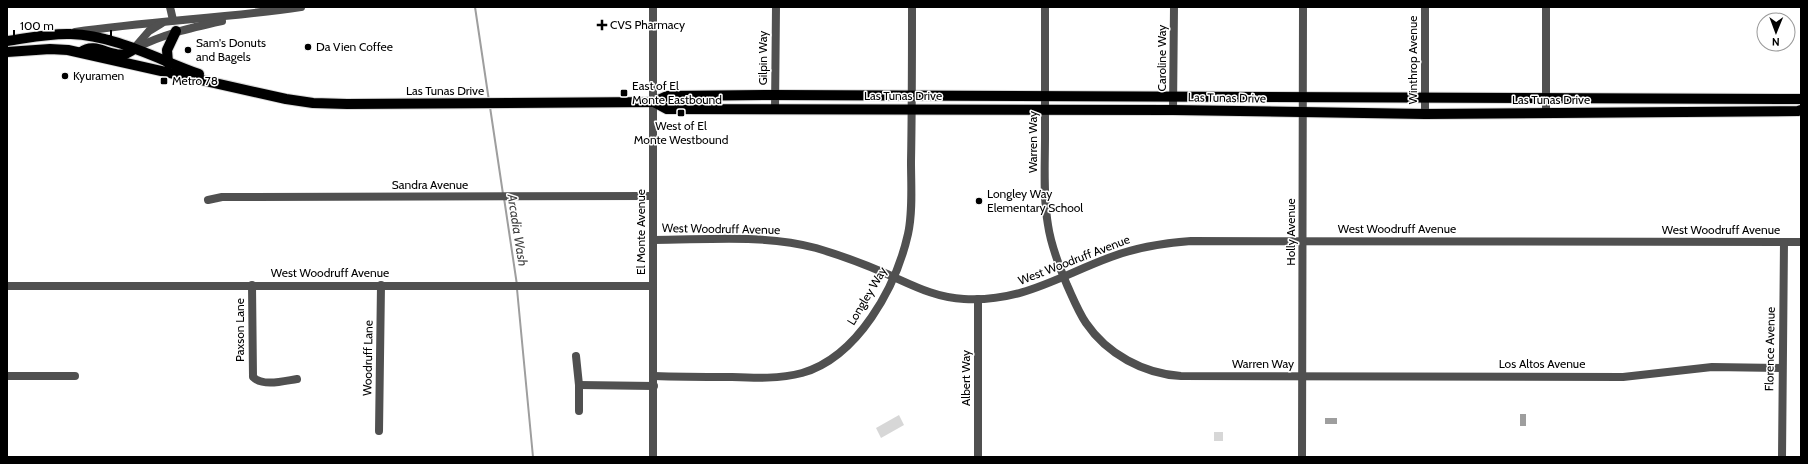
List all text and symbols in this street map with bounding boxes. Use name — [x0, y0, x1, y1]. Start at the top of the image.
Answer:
scale bar — [14, 12, 111, 38]
north arrow — [1756, 12, 1796, 52]
street label: Winthrop Avenue — [1405, 16, 1420, 104]
place label: CVS Pharmacy — [610, 17, 685, 32]
text: 100 m — [20, 18, 54, 33]
marker: CVS Pharmacy — [597, 20, 607, 30]
street label: Caroline Way — [1154, 25, 1169, 91]
street label: Gilpin Way — [755, 31, 770, 85]
place label: Sam's Donuts and Bagels — [196, 35, 266, 64]
text: N — [1772, 35, 1780, 49]
place label: Da Vien Coffee — [316, 39, 393, 54]
marker: Da Vien Coffee — [303, 42, 313, 52]
marker: Sam's Donuts and Bagels — [183, 45, 193, 55]
place label: Kyuramen — [73, 68, 125, 83]
marker: Kyuramen — [60, 71, 70, 81]
place label: Metro 78 — [172, 73, 218, 88]
marker: Metro 78 — [159, 76, 169, 86]
place label: East of El Monte Eastbound — [632, 78, 722, 107]
street label: Las Tunas Drive — [406, 83, 484, 98]
marker: East of El Monte Eastbound — [619, 88, 629, 98]
street label: Las Tunas Drive — [864, 88, 942, 103]
street label: Las Tunas Drive — [1188, 89, 1266, 106]
street label: Las Tunas Drive — [1512, 92, 1590, 107]
marker: West of El Monte Westbound — [676, 108, 686, 118]
street label: Warren Way — [1025, 111, 1040, 173]
place label: West of El Monte Westbound — [634, 118, 728, 147]
street label: Sandra Avenue — [392, 177, 468, 192]
place label: Longley Way Elementary School — [987, 186, 1083, 215]
street label: El Monte Avenue — [633, 189, 648, 275]
water label: Arcadia Wash — [504, 192, 532, 267]
marker: Longley Way Elementary School — [974, 196, 984, 206]
street label: Holly Avenue — [1283, 198, 1298, 266]
street label: West Woodruff Avenue — [662, 220, 780, 237]
street label: West Woodruff Avenue — [1338, 221, 1456, 236]
street label: West Woodruff Avenue — [1662, 222, 1780, 237]
street label: West Woodruff Avenue — [1016, 231, 1132, 288]
street label: Longley Way — [843, 264, 890, 328]
street label: West Woodruff Avenue — [271, 265, 389, 280]
street label: Paxson Lane — [232, 298, 247, 362]
street label: Florence Avenue — [1761, 307, 1778, 391]
street label: Woodruff Lane — [359, 320, 376, 396]
street label: Albert Way — [958, 350, 973, 406]
street label: Warren Way — [1232, 356, 1294, 371]
street label: Los Altos Avenue — [1499, 356, 1585, 371]

